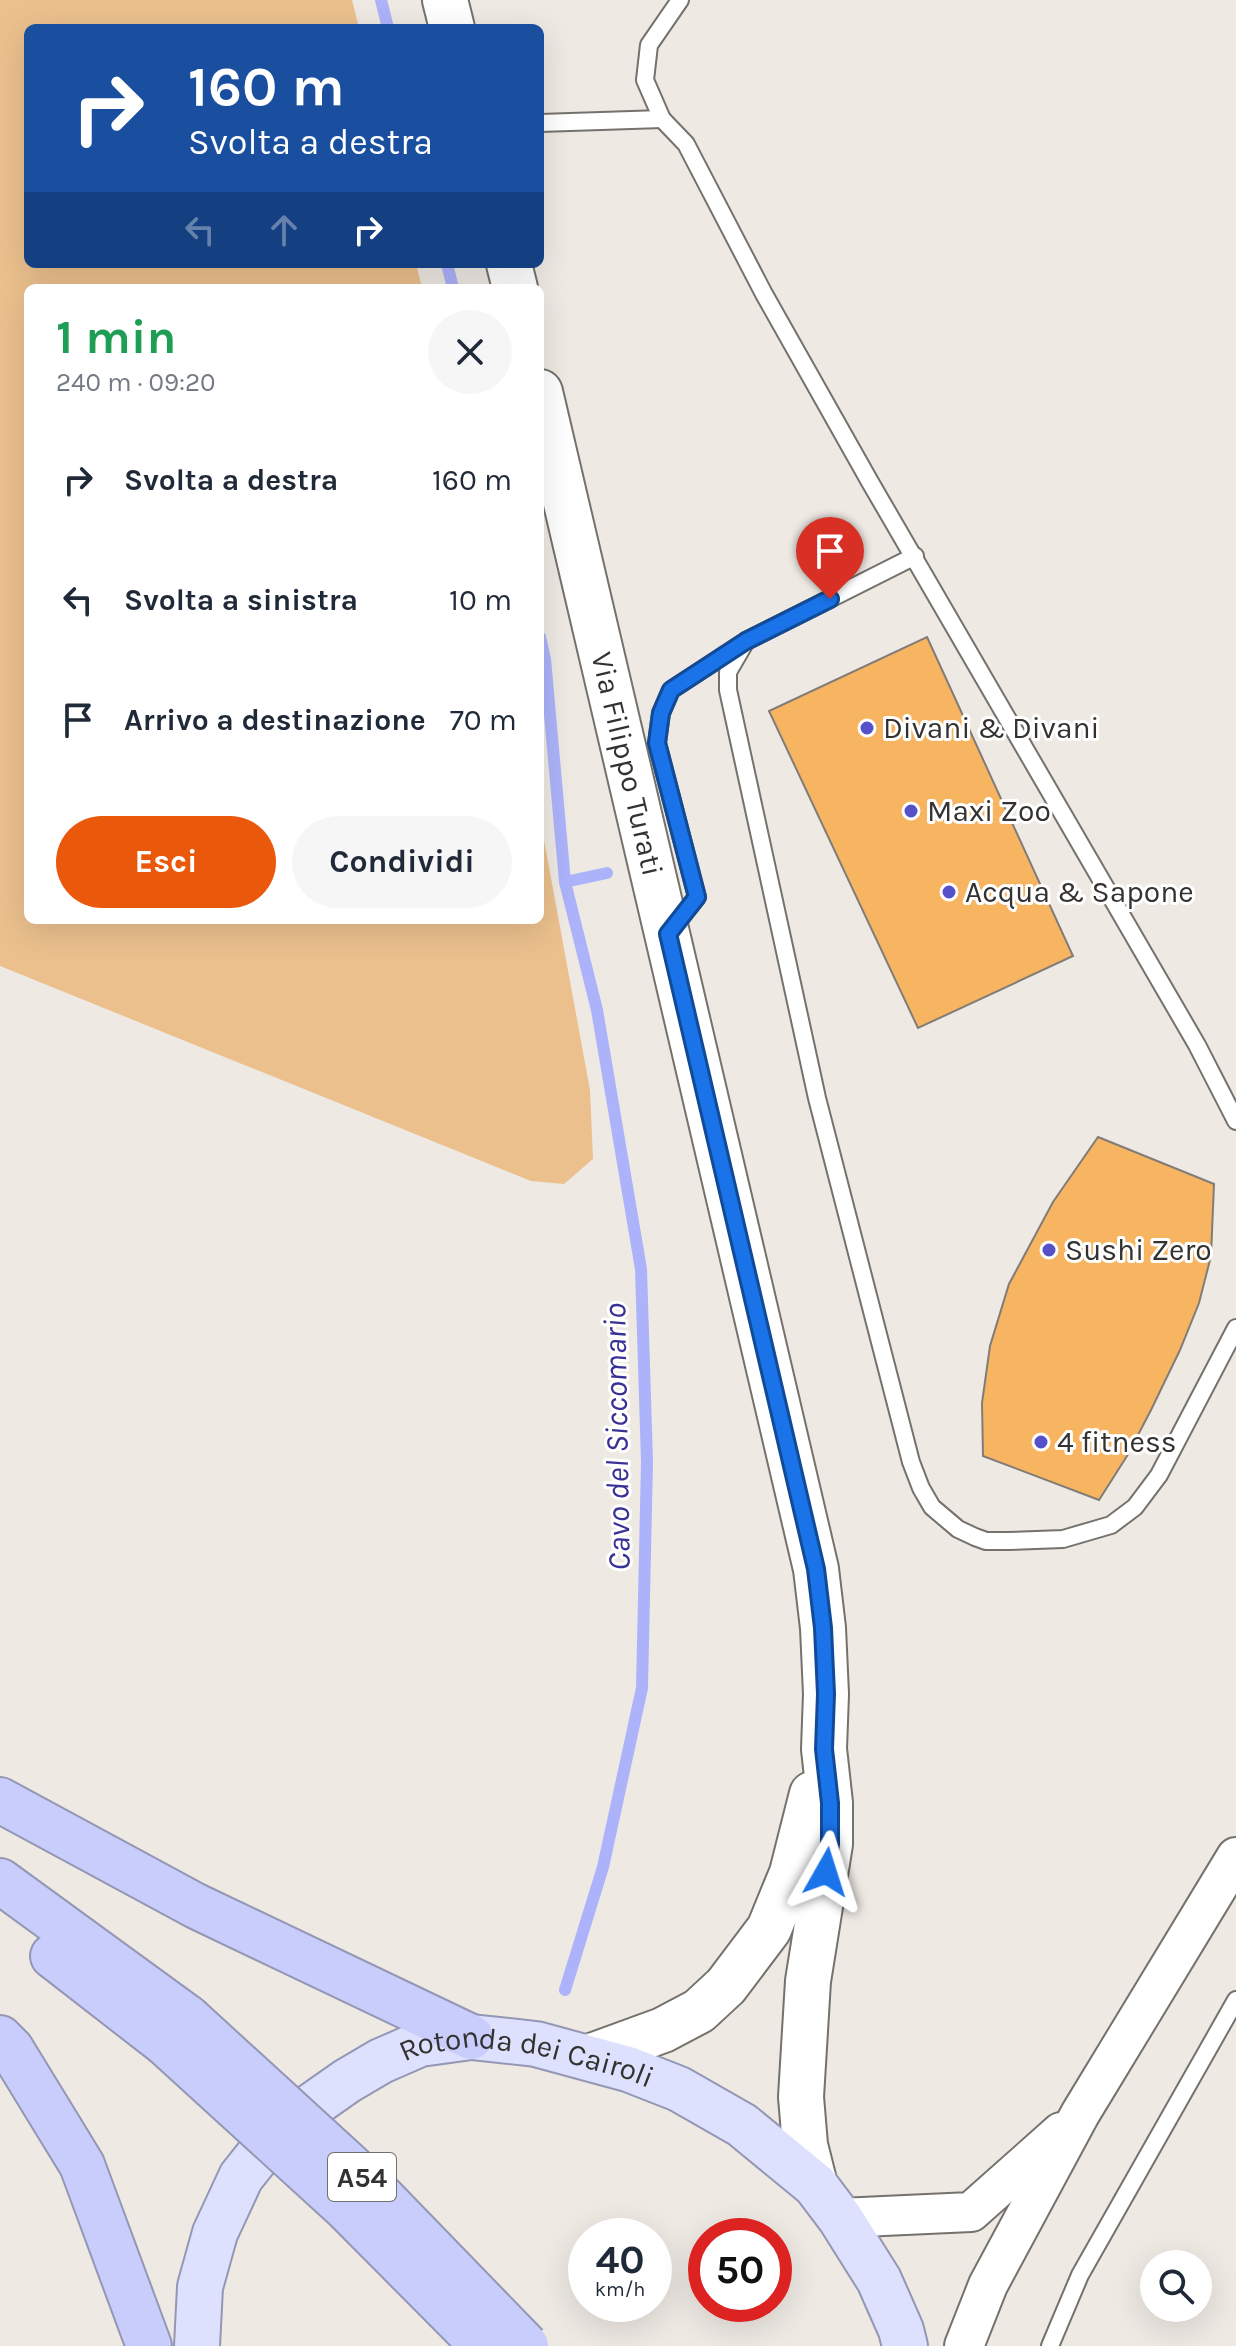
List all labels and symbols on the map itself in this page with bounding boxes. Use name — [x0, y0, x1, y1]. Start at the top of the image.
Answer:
pin — [796, 517, 864, 599]
street label: Via Filippo Turati — [584, 648, 671, 879]
place label: Divani & Divani — [883, 710, 1099, 746]
marker: Divani & Divani — [858, 719, 876, 737]
place label: Maxi Zoo — [927, 793, 1051, 829]
marker: Maxi Zoo — [902, 802, 920, 820]
place label: Acqua & Sapone — [965, 874, 1194, 910]
marker: Acqua & Sapone — [940, 883, 958, 901]
place label: Sushi Zero — [1065, 1232, 1212, 1268]
marker: Sushi Zero — [1040, 1241, 1058, 1259]
water label: Cavo del Siccomario — [596, 1303, 638, 1571]
place label: 4 fitness — [1057, 1424, 1176, 1460]
marker: 4 fitness — [1032, 1433, 1050, 1451]
position arrow — [784, 1830, 868, 1914]
street label: Rotonda dei Cairoli — [393, 2018, 659, 2095]
road number: A54 — [328, 2153, 396, 2201]
speed limit sign: 50 — [688, 2218, 792, 2322]

